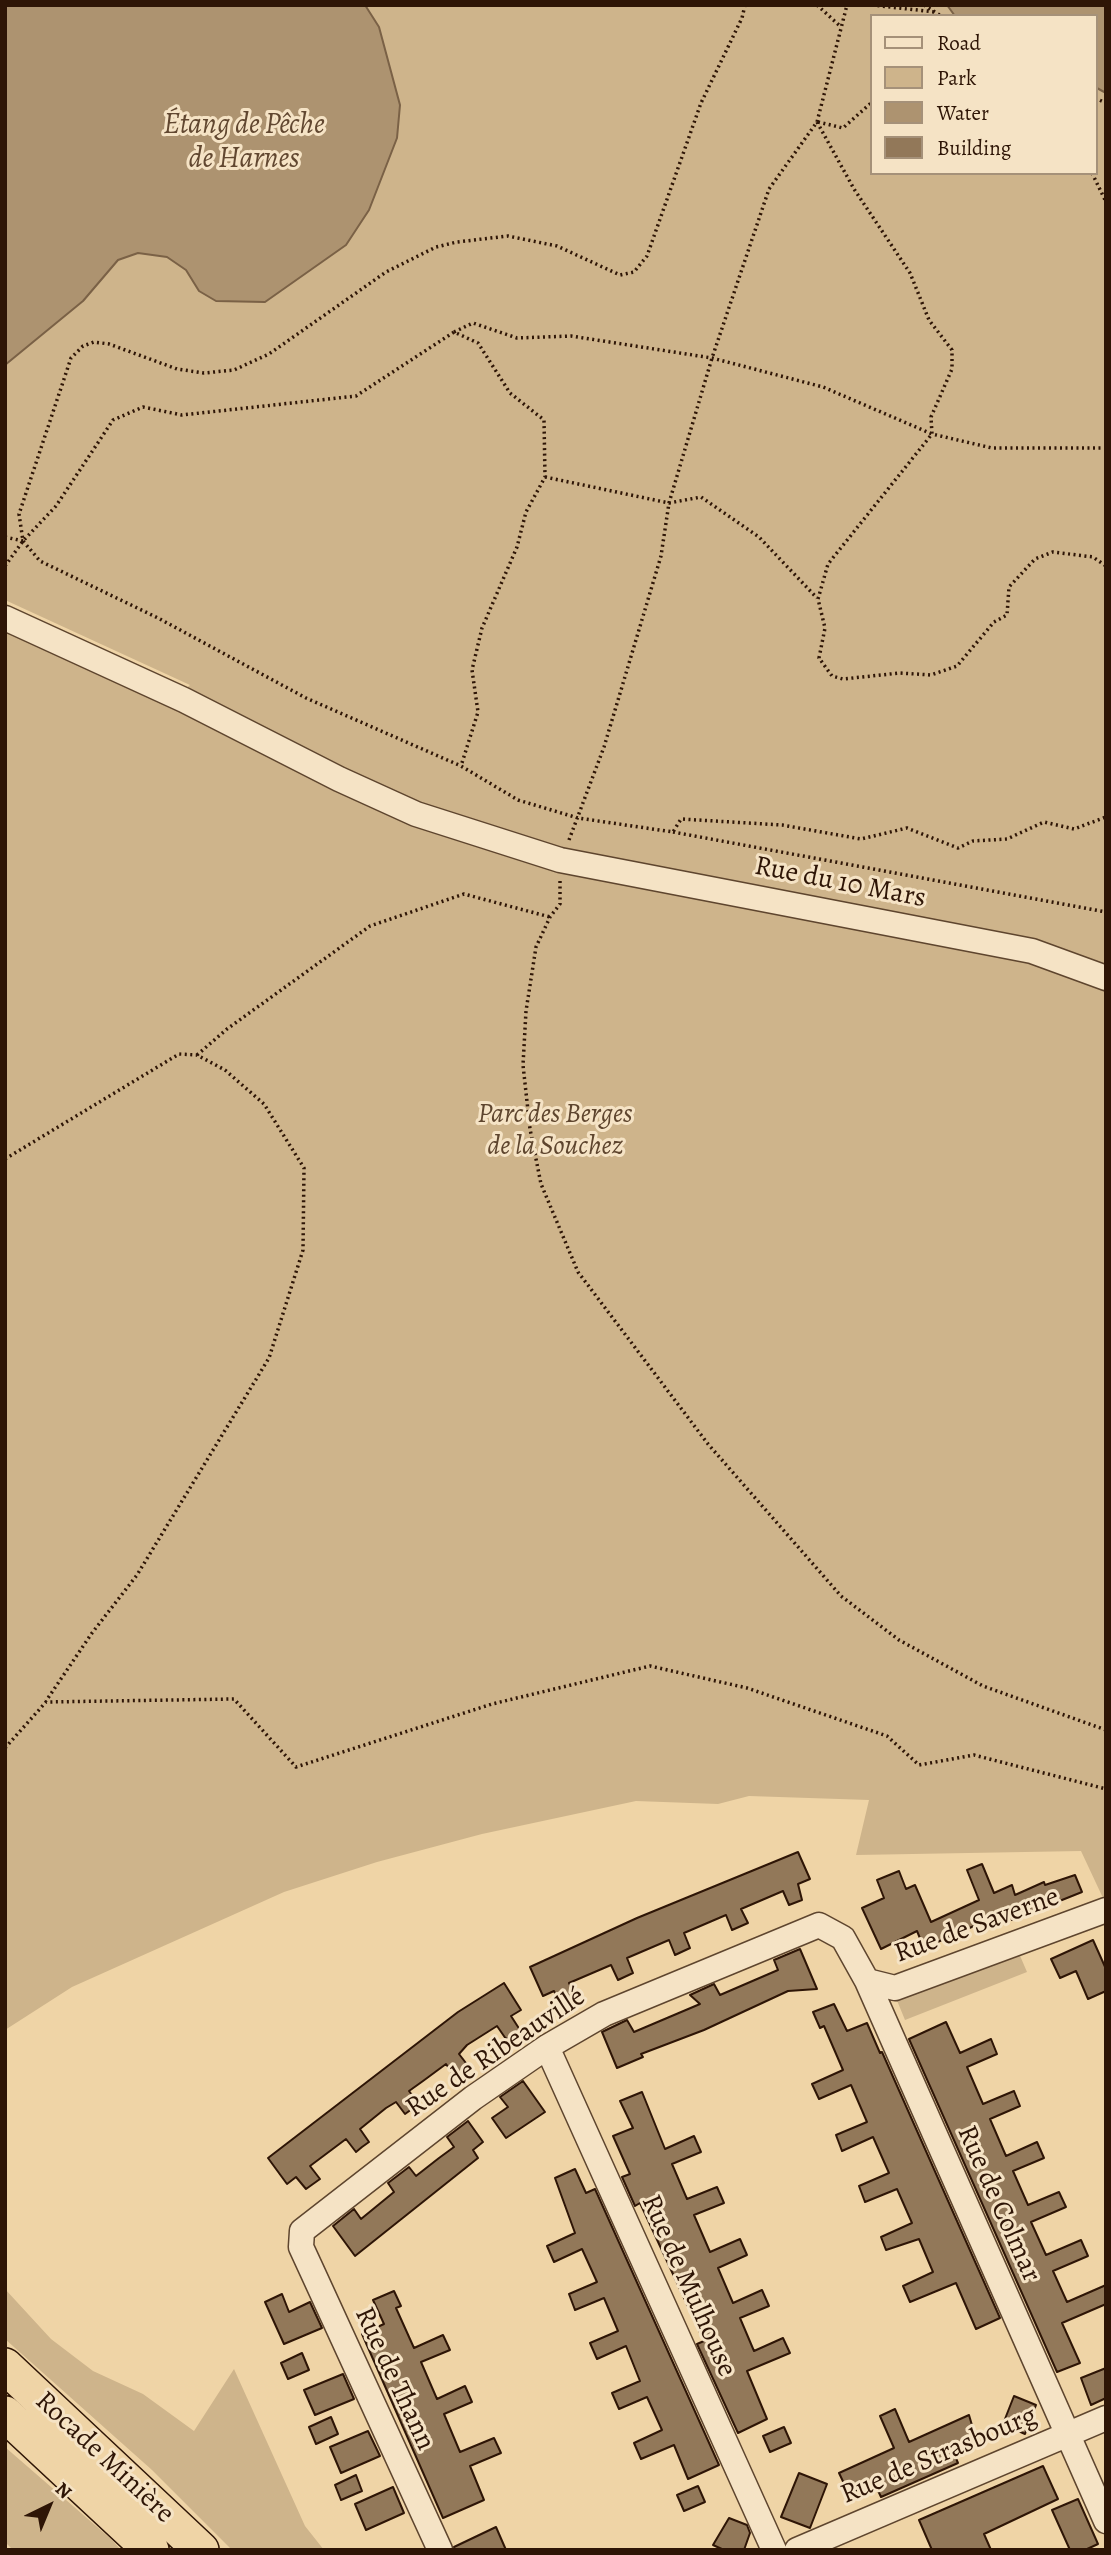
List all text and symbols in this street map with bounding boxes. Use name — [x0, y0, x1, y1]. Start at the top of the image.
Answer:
legend — [870, 14, 1097, 175]
text: Road — [937, 29, 981, 57]
text: Park — [937, 64, 976, 92]
text: Water — [937, 99, 989, 127]
water label: Étang de Pêche de Harnes — [163, 108, 325, 178]
text: Building — [937, 134, 1011, 162]
street label: Rue du 10 Mars — [752, 850, 928, 916]
park label: Parc des Berges de la Souchez — [478, 1098, 632, 1164]
street label: Rue de Saverne — [890, 1881, 1064, 1971]
street label: Rue de Ribeauvillé — [400, 1981, 592, 2125]
street label: Rue de Colmar — [949, 2121, 1047, 2287]
street label: Rue de Mulhouse — [633, 2190, 743, 2382]
street label: Rue de Thann — [346, 2302, 442, 2456]
street label: Rocade Minière — [27, 2385, 181, 2531]
street label: Rue de Strasbourg — [836, 2400, 1042, 2512]
north arrow — [14, 2471, 84, 2541]
text: N — [49, 2476, 77, 2505]

